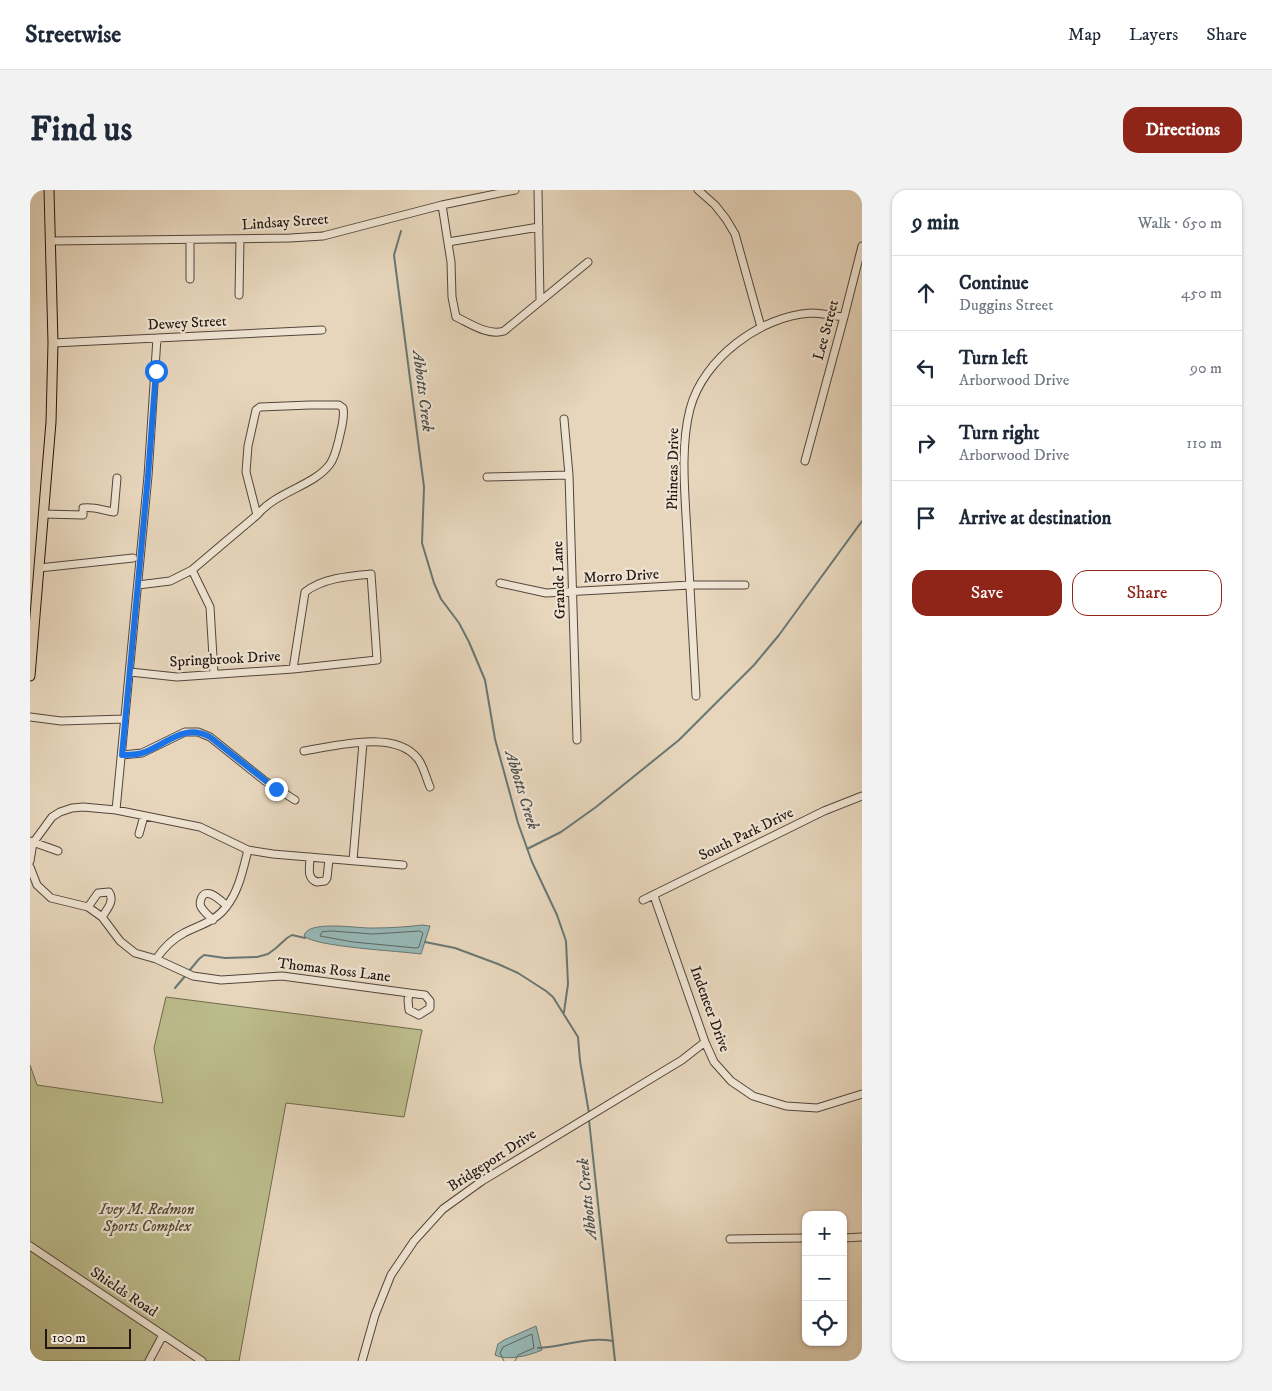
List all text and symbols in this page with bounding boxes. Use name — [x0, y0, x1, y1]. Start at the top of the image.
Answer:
text: Streetwise — [25, 20, 121, 50]
text: Map — [1068, 24, 1101, 46]
text: Layers — [1129, 24, 1178, 46]
text: Share — [1206, 24, 1247, 46]
button: Directions — [1123, 107, 1242, 153]
text: Find us — [30, 108, 132, 152]
street label: Lindsay Street — [241, 209, 329, 235]
text: 9 min — [912, 210, 959, 236]
text: Walk · 650 m — [1138, 213, 1222, 233]
text: Continue — [959, 272, 1029, 295]
icon: ahead — [912, 279, 940, 307]
text: 450 m — [1181, 283, 1222, 303]
text: Duggins Street — [959, 295, 1053, 315]
street label: Lee Street — [809, 297, 843, 362]
street label: Dewey Street — [147, 311, 227, 335]
water label: Abbotts Creek — [408, 347, 438, 433]
text: Turn left — [959, 347, 1028, 370]
icon: left — [912, 354, 940, 382]
text: 90 m — [1190, 358, 1222, 378]
route start — [145, 360, 168, 383]
text: Arborwood Drive — [959, 370, 1069, 390]
text: Turn right — [959, 422, 1039, 445]
street label: Phineas Drive — [663, 428, 683, 510]
icon: right — [912, 429, 940, 457]
text: 110 m — [1186, 433, 1222, 453]
text: Arborwood Drive — [959, 445, 1069, 465]
icon: arrive — [912, 504, 940, 532]
text: Arrive at destination — [959, 507, 1111, 530]
street label: Grande Lane — [548, 541, 570, 619]
street label: Morro Drive — [583, 565, 659, 587]
button: Save — [912, 570, 1062, 616]
button: Share — [1072, 570, 1222, 616]
street label: Springbrook Drive — [169, 647, 281, 671]
water label: Abbotts Creek — [500, 746, 544, 832]
route end — [265, 778, 288, 801]
street label: South Park Drive — [696, 803, 796, 865]
street label: Thomas Ross Lane — [276, 954, 392, 986]
street label: Indeneer Drive — [686, 963, 734, 1055]
street label: Bridgeport Drive — [444, 1124, 540, 1196]
water label: Abbotts Creek — [573, 1157, 601, 1243]
park label: Ivey M. Redmon Sports Complex — [99, 1200, 195, 1236]
map controls — [802, 1211, 847, 1346]
button: + — [802, 1211, 847, 1256]
button: − — [802, 1256, 847, 1301]
street label: Shields Road — [87, 1263, 162, 1322]
button: locate — [802, 1301, 847, 1346]
scale bar — [45, 1326, 131, 1349]
text: 100 m — [52, 1329, 86, 1347]

